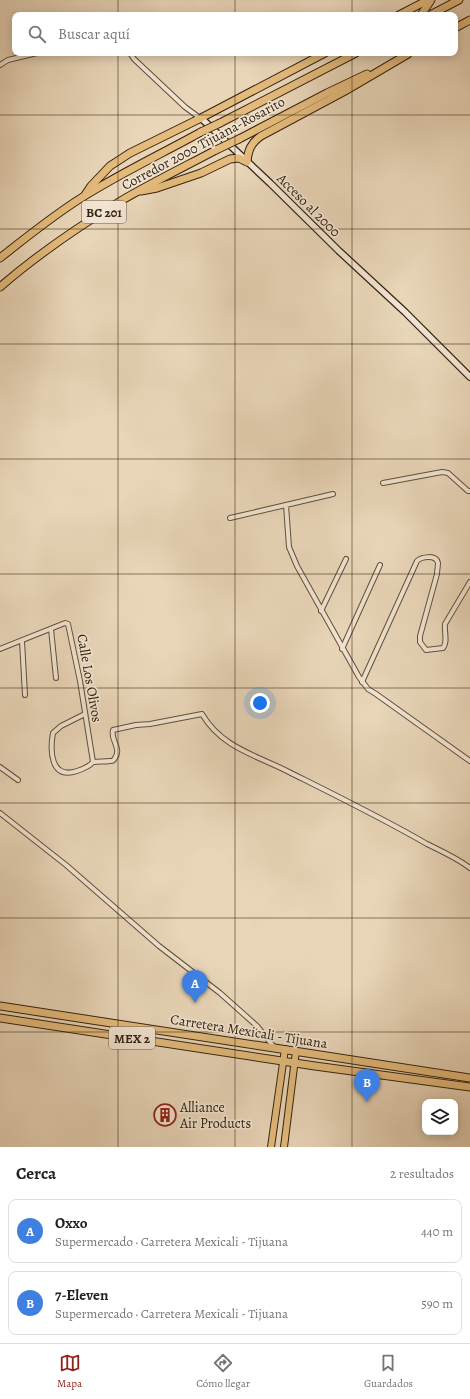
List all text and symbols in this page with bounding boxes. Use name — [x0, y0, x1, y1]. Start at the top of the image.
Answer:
search box — [12, 12, 458, 56]
icon: search — [26, 23, 48, 45]
text: Buscar aquí — [58, 24, 130, 44]
street label: Corredor 2000 Tijuana-Rosarito — [118, 92, 288, 195]
street label: Acceso al 2000 — [272, 169, 345, 241]
road number: BC 201 — [82, 201, 126, 223]
street label: Calle Los Olivos — [72, 632, 107, 724]
your location — [250, 693, 270, 713]
pin: A — [182, 970, 208, 1003]
street label: Carretera Mexicali - Tijuana — [169, 1010, 329, 1053]
road number: MEX 2 — [109, 1027, 155, 1049]
pin: B — [354, 1069, 380, 1102]
place label: Alliance Air Products — [179, 1098, 251, 1133]
map controls — [422, 1099, 458, 1135]
button: layers — [422, 1099, 458, 1135]
building icon: Alliance Air Products — [152, 1102, 178, 1128]
text: Cerca — [16, 1162, 56, 1185]
text: 2 resultados — [390, 1165, 454, 1182]
text: Oxxo — [55, 1213, 88, 1233]
text: A — [26, 1223, 34, 1240]
text: 440 m — [421, 1223, 453, 1240]
text: Supermercado · Carretera Mexicali - Tijuana — [55, 1233, 288, 1250]
text: 7-Eleven — [55, 1285, 108, 1305]
text: B — [26, 1295, 34, 1312]
text: 590 m — [421, 1295, 453, 1312]
text: Supermercado · Carretera Mexicali - Tijuana — [55, 1305, 288, 1322]
tab: Mapa — [57, 1352, 82, 1391]
tab: Cómo llegar — [196, 1352, 250, 1391]
tab: Guardados — [364, 1352, 413, 1391]

